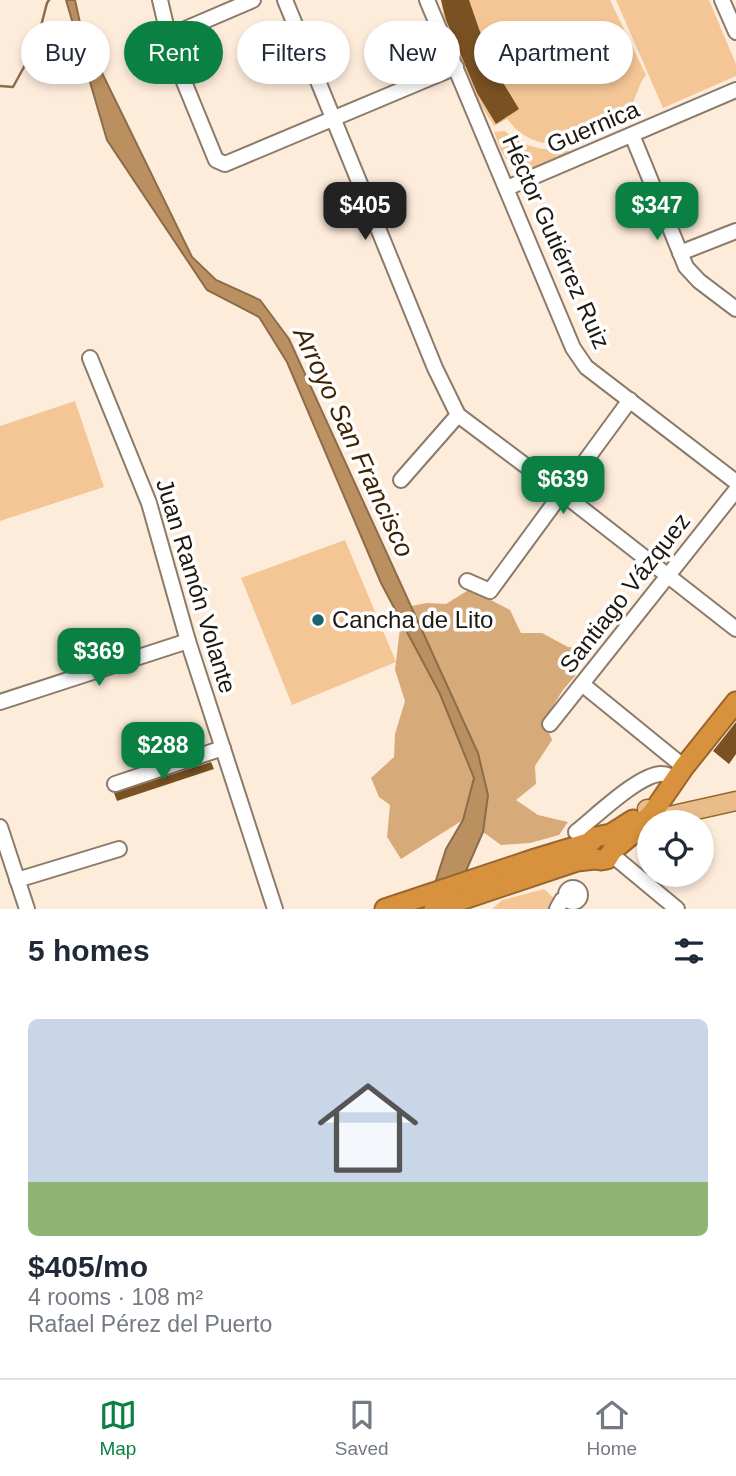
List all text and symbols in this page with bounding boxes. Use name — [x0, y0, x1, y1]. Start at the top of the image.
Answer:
chip: Buy — [21, 21, 110, 84]
chip: Rent — [124, 21, 223, 84]
chip: Filters — [237, 21, 350, 84]
chip: New — [364, 21, 460, 84]
chip: Apartment — [474, 21, 633, 84]
street label: Guernica — [543, 95, 643, 158]
street label: Héctor Gutiérrez Ruiz — [497, 131, 616, 353]
pin: $405 — [324, 182, 406, 242]
pin: $347 — [616, 182, 698, 242]
text: $405 — [339, 192, 391, 218]
text: $347 — [631, 192, 683, 218]
water label: Arroyo San Francisco — [287, 321, 420, 562]
pin: $639 — [522, 456, 604, 516]
text: $639 — [537, 466, 589, 492]
street label: Juan Ramón Volante — [151, 475, 242, 696]
street label: Santiago Vázquez — [554, 508, 695, 678]
place label: Cancha de Lito — [332, 606, 493, 633]
marker: Cancha de Lito — [310, 612, 326, 628]
pin: $369 — [58, 628, 140, 688]
text: $369 — [73, 638, 125, 664]
pin: $288 — [122, 722, 204, 782]
text: $288 — [137, 732, 189, 758]
map controls — [637, 810, 714, 887]
button: locate — [637, 810, 714, 887]
icon: filters — [670, 932, 708, 970]
text: 5 homes — [28, 934, 150, 967]
icon: home — [305, 1065, 431, 1191]
text: $405/mo — [28, 1250, 148, 1283]
text: 4 rooms · 108 m² — [28, 1284, 203, 1310]
text: Rafael Pérez del Puerto — [28, 1311, 272, 1337]
tab: Map — [99, 1396, 137, 1460]
tab: Saved — [335, 1396, 389, 1460]
tab: Home — [586, 1396, 637, 1460]

